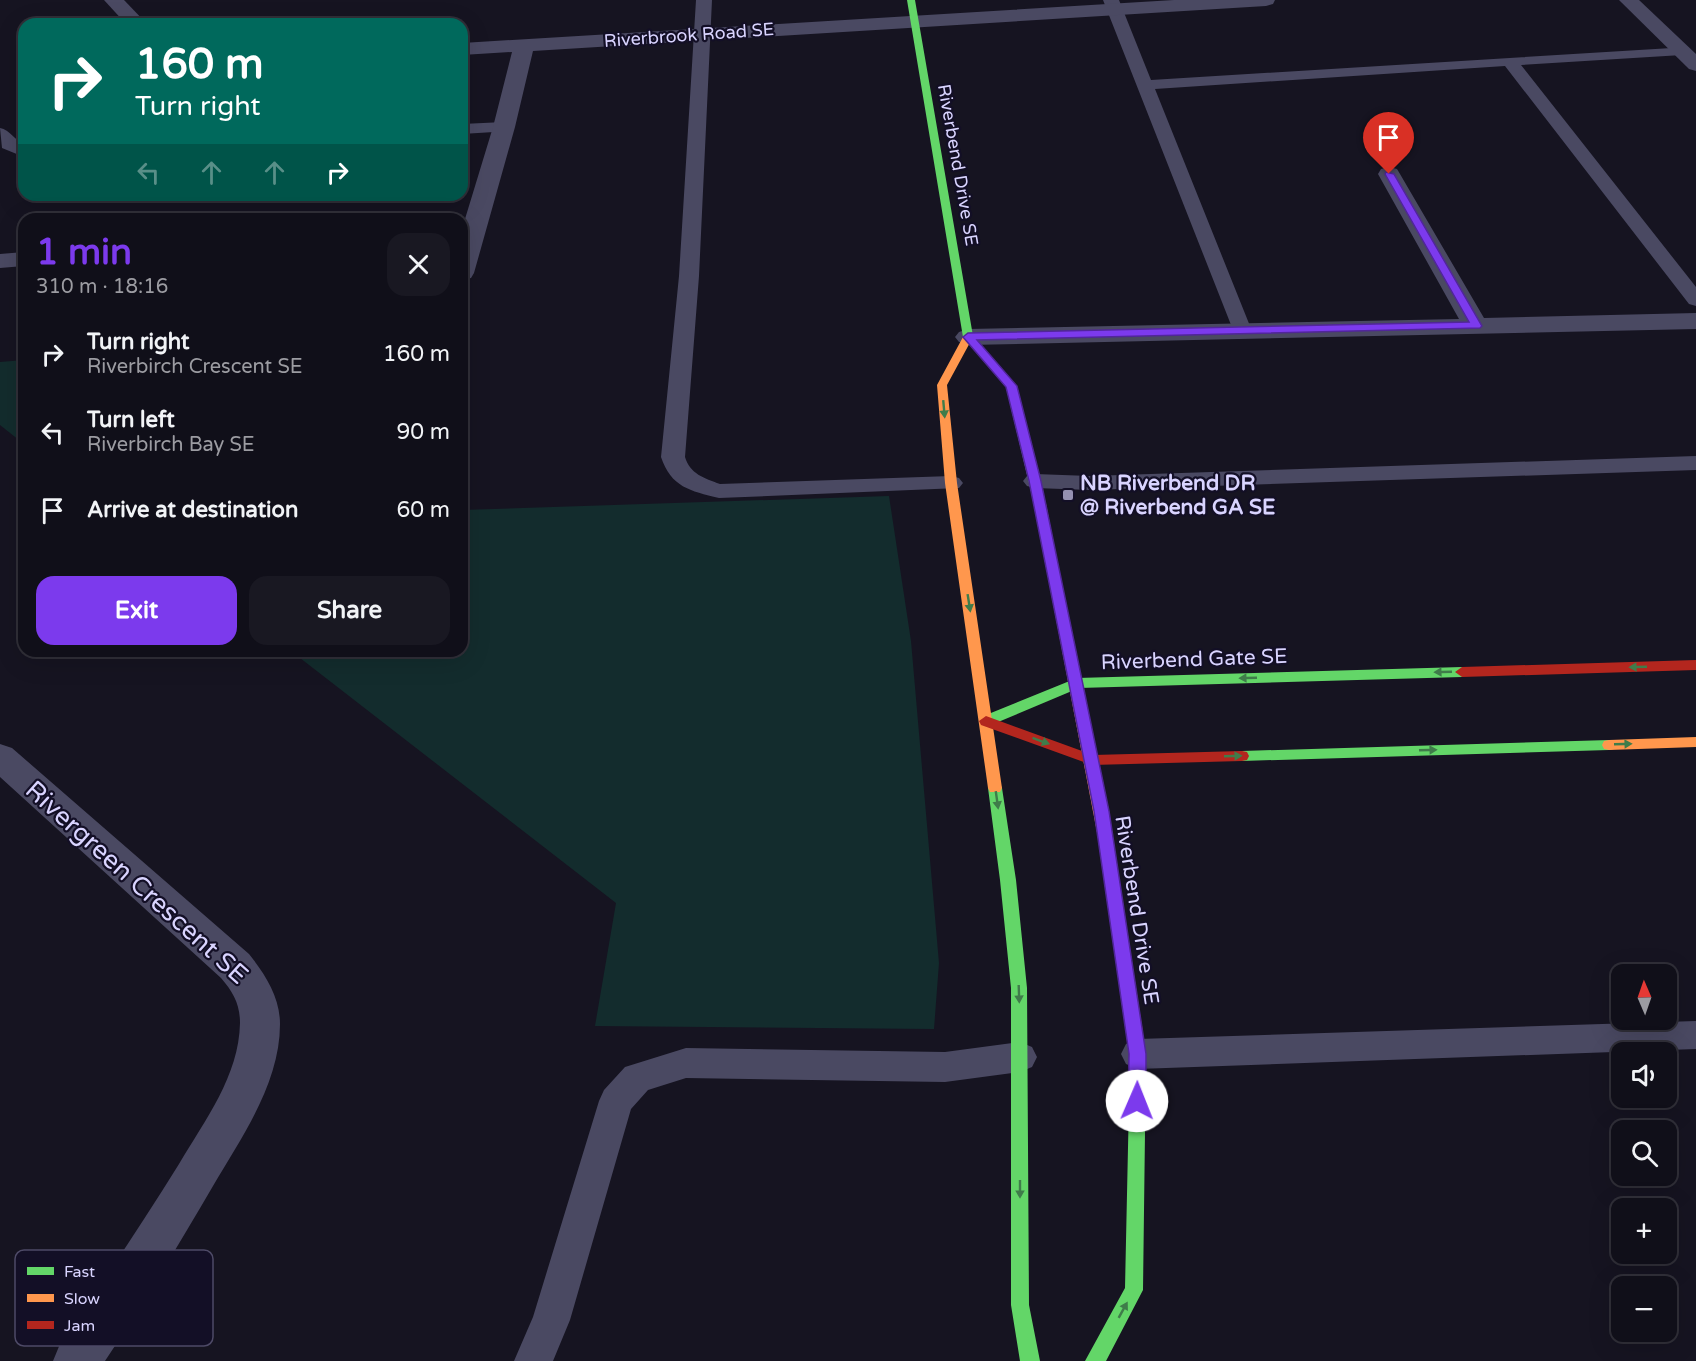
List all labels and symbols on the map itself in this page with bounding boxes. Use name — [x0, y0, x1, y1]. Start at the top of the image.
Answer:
street label: Riverbrook Road SE — [603, 18, 775, 52]
street label: Riverbend Drive SE — [933, 82, 983, 248]
pin — [1363, 112, 1414, 174]
one-way arrow — [939, 400, 949, 419]
place label: NB Riverbend DR @ Riverbend GA SE — [1080, 471, 1275, 520]
marker: NB Riverbend DR @ Riverbend GA SE — [1061, 488, 1075, 502]
one-way arrow — [964, 593, 973, 612]
street label: Riverbend Gate SE — [1100, 644, 1288, 675]
one-way arrow — [1628, 662, 1647, 672]
one-way arrow — [1433, 668, 1452, 677]
one-way arrow — [1238, 673, 1257, 683]
one-way arrow — [1032, 737, 1050, 747]
one-way arrow — [1613, 740, 1632, 749]
one-way arrow — [1418, 745, 1437, 755]
one-way arrow — [1223, 751, 1242, 760]
street label: Rivergreen Crescent SE — [19, 774, 254, 991]
one-way arrow — [993, 791, 1002, 810]
street label: Riverbend Drive SE — [1109, 814, 1164, 1006]
north arrow — [1611, 964, 1677, 1030]
one-way arrow — [1015, 984, 1024, 1003]
position arrow — [1105, 1069, 1169, 1133]
one-way arrow — [1015, 1179, 1025, 1198]
legend — [15, 1250, 213, 1346]
text: Fast — [64, 1262, 95, 1282]
text: Slow — [64, 1289, 100, 1309]
one-way arrow — [1118, 1301, 1128, 1318]
text: Jam — [64, 1316, 95, 1336]

